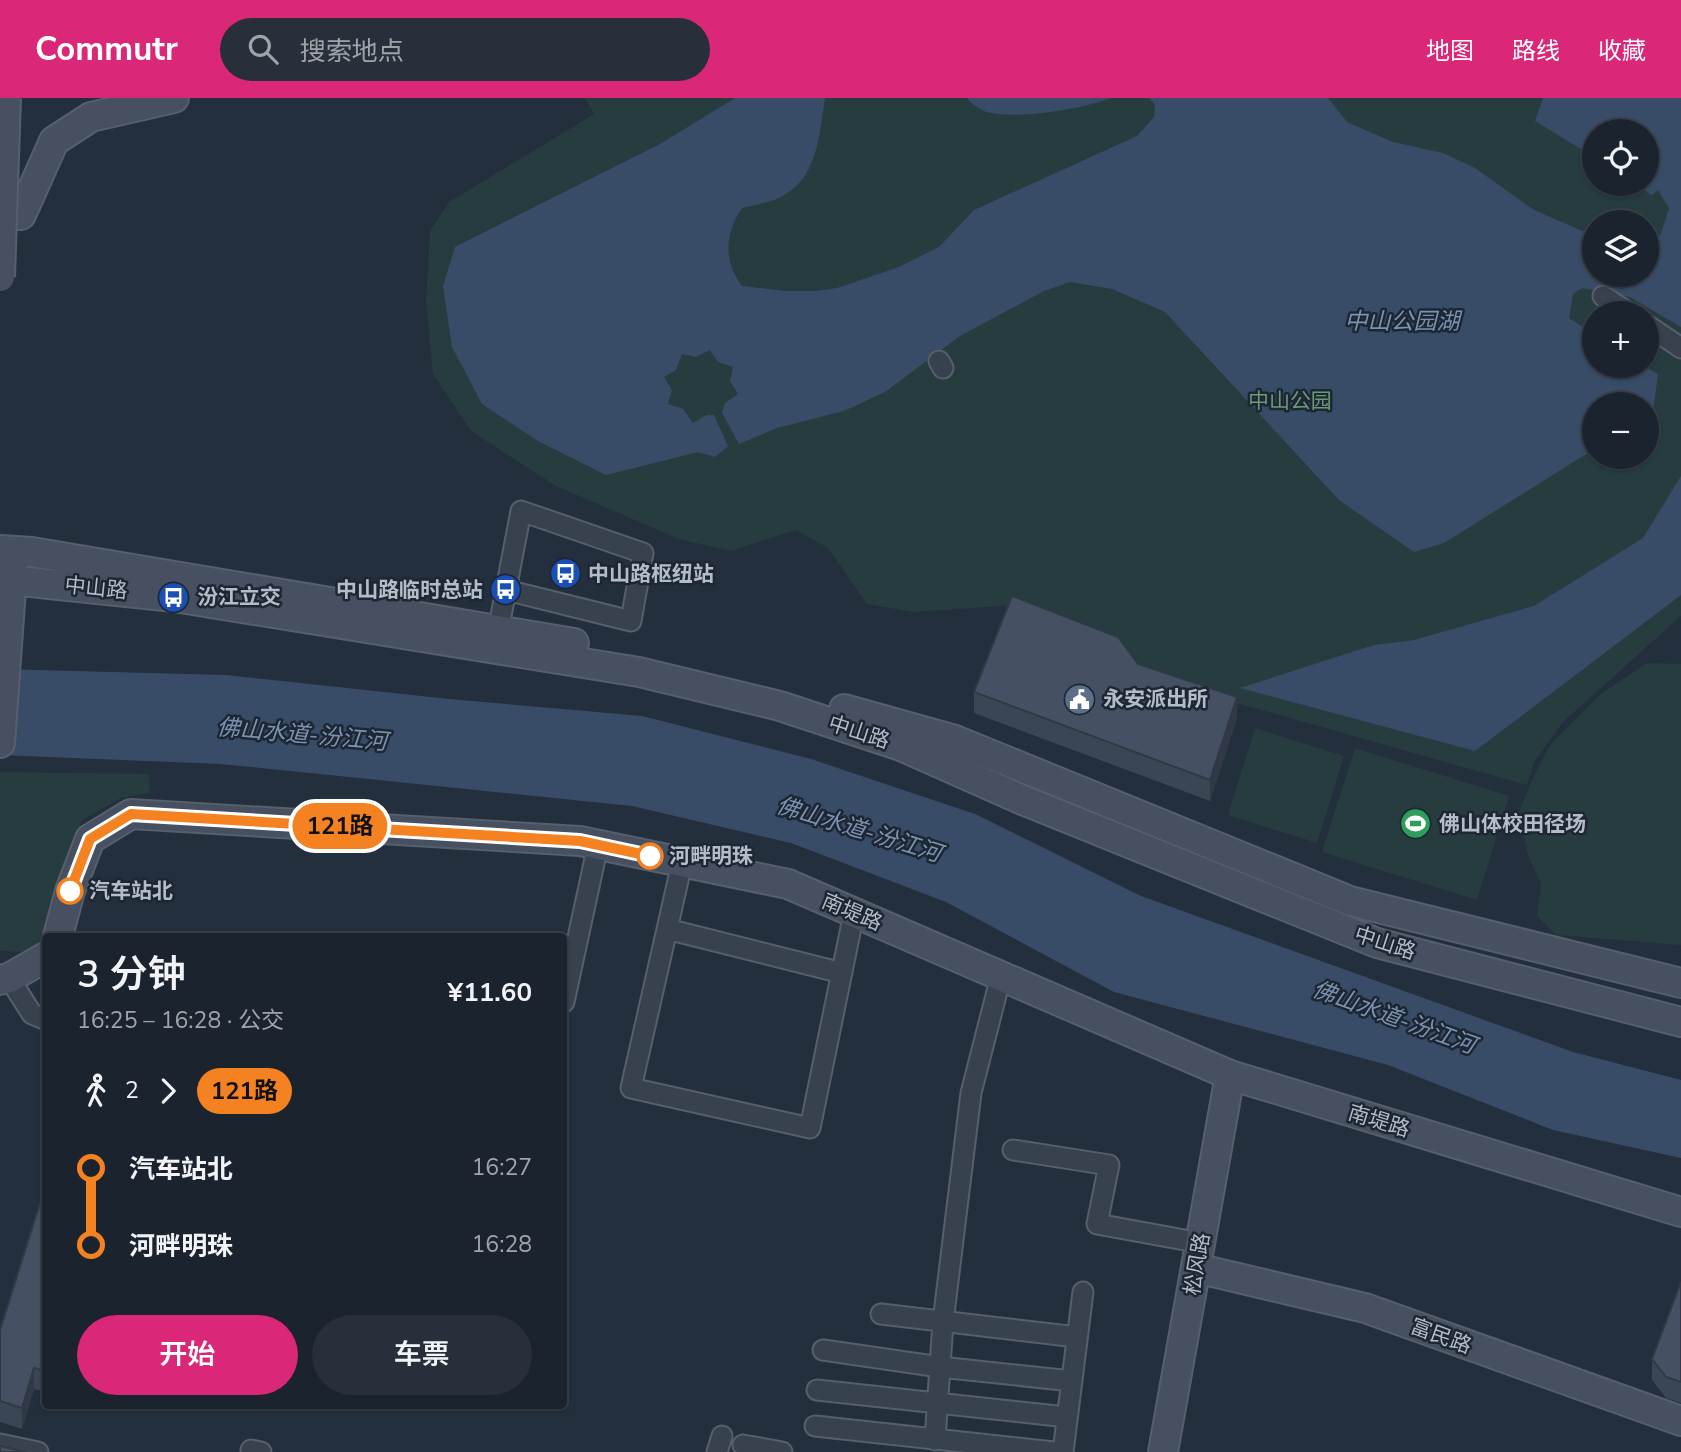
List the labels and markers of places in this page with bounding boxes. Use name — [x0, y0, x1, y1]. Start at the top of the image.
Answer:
bus stop icon: 中山路枢纽站 — [548, 557, 582, 591]
place label: 中山路枢纽站 — [588, 560, 714, 588]
bus stop icon: 中山路临时总站 — [489, 573, 523, 607]
place label: 中山路临时总站 — [336, 576, 483, 604]
bus stop icon: 汾江立交 — [157, 580, 191, 614]
place label: 汾江立交 — [197, 583, 281, 611]
public building icon: 永安派出所 — [1063, 682, 1097, 716]
place label: 永安派出所 — [1103, 685, 1208, 713]
sports icon: 佛山体校田径场 — [1399, 807, 1433, 841]
place label: 佛山体校田径场 — [1439, 810, 1586, 838]
place label: 河畔明珠 — [669, 842, 753, 870]
marker: 河畔明珠 — [637, 843, 663, 869]
place label: 汽车站北 — [89, 877, 173, 905]
marker: 汽车站北 — [57, 878, 83, 904]

